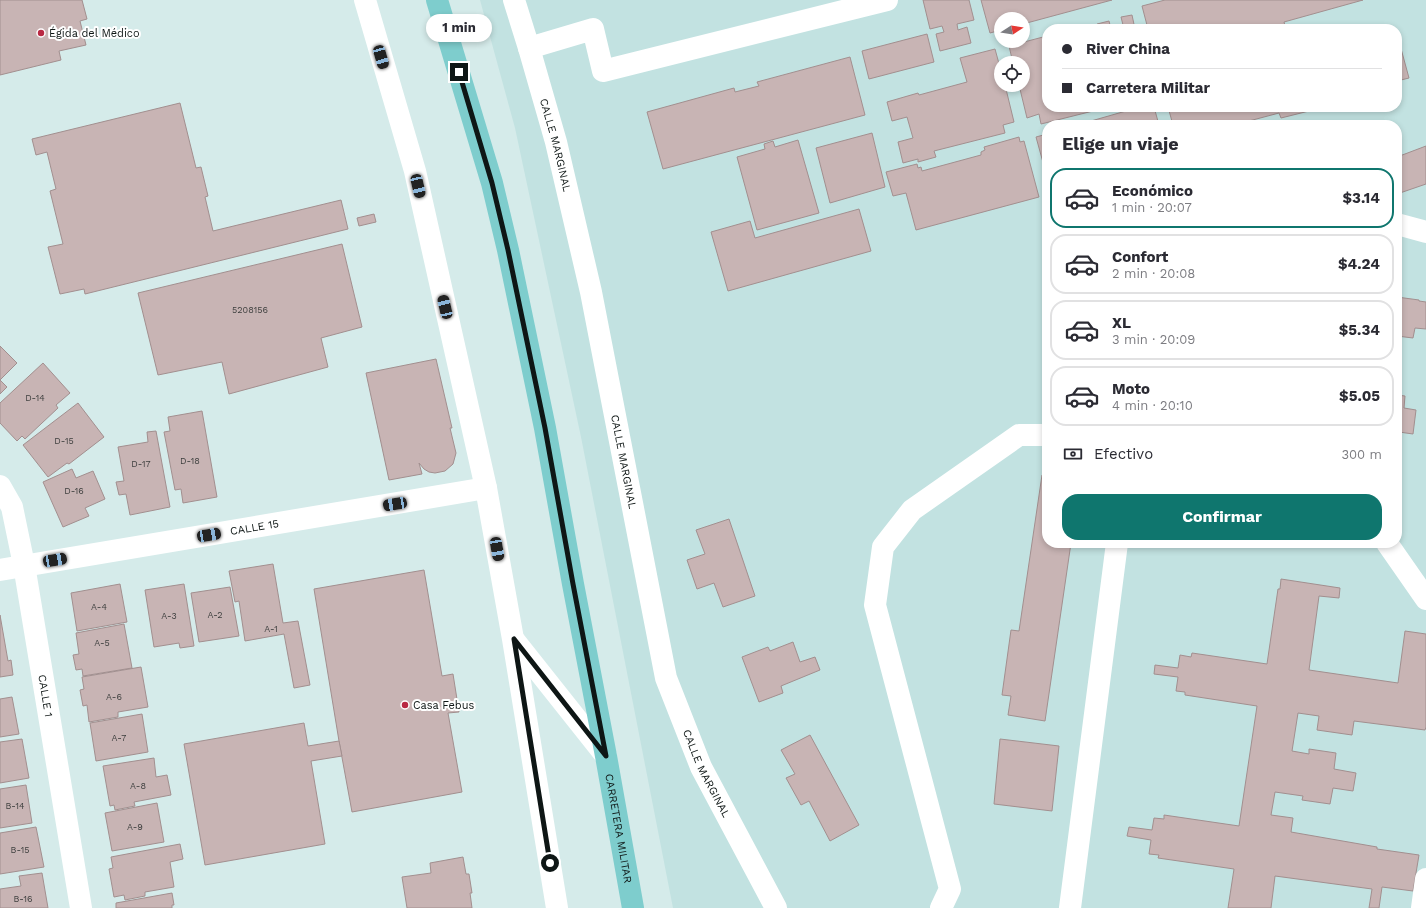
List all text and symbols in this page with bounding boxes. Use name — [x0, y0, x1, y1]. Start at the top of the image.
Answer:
north arrow — [994, 12, 1030, 48]
map controls — [994, 12, 1030, 92]
callout: 1 min — [426, 14, 492, 42]
text: 1 min — [442, 20, 476, 35]
place label: Égida del Médico — [49, 26, 140, 40]
marker: Égida del Médico — [36, 28, 46, 38]
text: River China — [1086, 40, 1170, 58]
car — [372, 44, 390, 70]
button: locate — [994, 56, 1030, 92]
route end — [450, 63, 468, 81]
text: Carretera Militar — [1086, 79, 1210, 97]
street label: CALLE MARGINAL — [537, 97, 573, 194]
text: Elige un viaje — [1062, 133, 1179, 154]
car — [409, 173, 427, 199]
icon: car — [1064, 180, 1100, 216]
text: Económico — [1112, 182, 1193, 200]
text: $3.14 — [1343, 189, 1380, 207]
text: 1 min · 20:07 — [1112, 200, 1192, 215]
icon: car — [1064, 246, 1100, 282]
text: Confort — [1112, 248, 1168, 266]
text: $4.24 — [1338, 255, 1380, 273]
text: 2 min · 20:08 — [1112, 266, 1195, 281]
car — [436, 294, 454, 320]
house number: 5208156 — [232, 305, 268, 315]
icon: car — [1064, 312, 1100, 348]
text: XL — [1112, 314, 1131, 332]
text: $5.34 — [1339, 321, 1380, 339]
text: 3 min · 20:09 — [1112, 332, 1195, 347]
icon: car — [1064, 378, 1100, 414]
text: Moto — [1112, 380, 1150, 398]
text: $5.05 — [1339, 387, 1380, 405]
house number: D-14 — [25, 393, 45, 403]
text: 4 min · 20:10 — [1112, 398, 1193, 413]
street label: CALLE MARGINAL — [608, 414, 639, 510]
house number: D-15 — [54, 436, 74, 446]
icon: cash — [1062, 443, 1084, 465]
text: Efectivo — [1094, 445, 1153, 463]
text: 300 m — [1341, 447, 1382, 462]
house number: D-18 — [180, 456, 200, 466]
house number: D-17 — [131, 459, 151, 469]
house number: D-16 — [64, 486, 84, 496]
button: Confirmar — [1062, 494, 1382, 540]
car — [382, 496, 408, 512]
street label: CALLE 15 — [229, 517, 280, 538]
car — [196, 527, 222, 543]
car — [489, 536, 505, 562]
car — [42, 552, 68, 568]
house number: A-4 — [91, 602, 107, 612]
house number: A-2 — [207, 610, 223, 620]
house number: A-3 — [161, 611, 177, 621]
house number: A-1 — [264, 624, 278, 634]
house number: A-5 — [94, 638, 110, 648]
street label: CALLE 1 — [35, 674, 55, 718]
house number: A-6 — [106, 692, 122, 702]
place label: Casa Febus — [413, 699, 474, 712]
marker: Casa Febus — [400, 700, 410, 710]
street label: CALLE MARGINAL — [680, 728, 733, 820]
house number: A-7 — [112, 733, 126, 743]
street label: CARRETERA MILITAR — [602, 773, 634, 884]
house number: A-8 — [130, 781, 146, 791]
house number: B-14 — [5, 801, 25, 811]
house number: A-9 — [127, 822, 143, 832]
house number: B-15 — [11, 845, 29, 855]
route start — [541, 854, 559, 872]
house number: B-16 — [13, 894, 33, 904]

